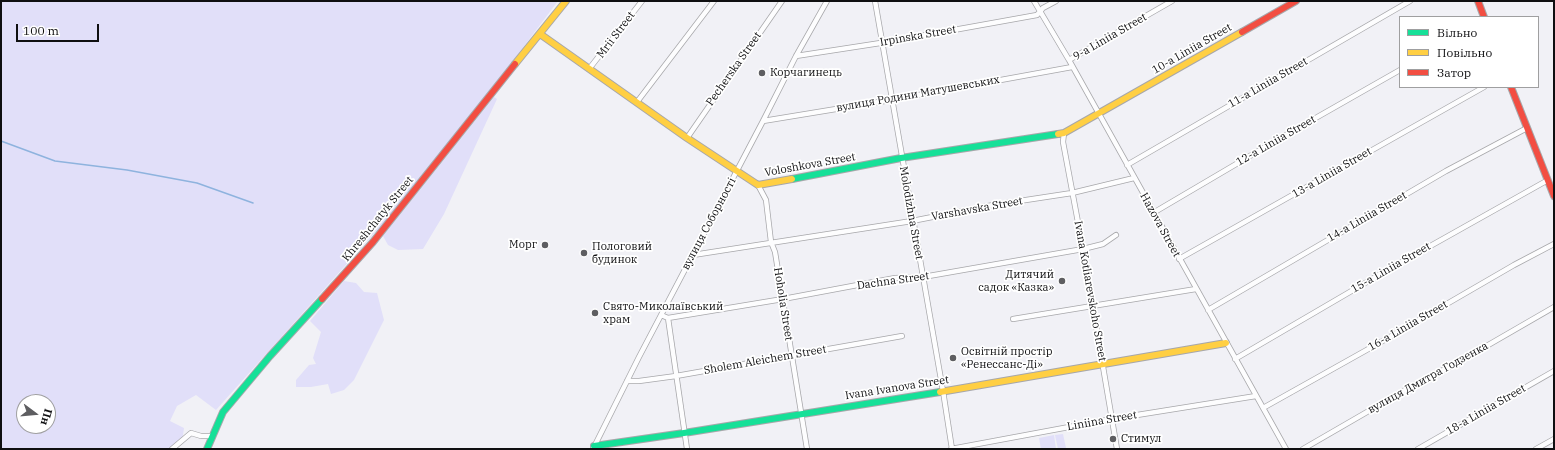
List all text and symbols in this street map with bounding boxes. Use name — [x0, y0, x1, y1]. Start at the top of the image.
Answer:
street label: Mrii Street — [594, 9, 638, 61]
street label: 9-a Liniia Street — [1071, 11, 1149, 63]
scale bar — [18, 16, 101, 42]
legend — [1399, 16, 1539, 88]
street label: 10-a Liniia Street — [1150, 21, 1234, 77]
text: 100 m — [23, 23, 59, 38]
street label: Irpinska Street — [879, 23, 957, 49]
text: Вільно — [1437, 25, 1477, 40]
street label: Pecherska Street — [704, 30, 764, 108]
text: Повільно — [1437, 45, 1492, 60]
street label: 11-a Liniia Street — [1226, 55, 1310, 111]
text: Затор — [1437, 65, 1471, 80]
place label: Корчагинець — [770, 66, 842, 80]
marker: Корчагинець — [757, 68, 767, 78]
street label: вулиця Родини Матушевських — [835, 73, 1001, 115]
street label: 12-a Liniia Street — [1234, 113, 1318, 169]
street label: 13-a Liniia Street — [1290, 145, 1374, 201]
street label: Voloshkova Street — [763, 150, 857, 180]
street label: Molodizhna Street — [896, 165, 926, 261]
street label: Khreshchatyk Street — [340, 174, 416, 264]
street label: вулиця Соборності — [679, 176, 739, 272]
street label: 14-a Liniia Street — [1325, 189, 1409, 245]
street label: Hazova Street — [1137, 191, 1183, 259]
street label: Varshavska Street — [930, 194, 1024, 224]
street label: Ivana Kotliarevskoho Street — [1071, 220, 1109, 362]
place label: Морг — [509, 238, 537, 252]
marker: Морг — [540, 240, 550, 250]
place label: Пологовий будинок — [592, 240, 652, 266]
street label: 15-a Liniia Street — [1349, 240, 1433, 296]
marker: Пологовий будинок — [579, 248, 589, 258]
street label: Hoholia Street — [771, 266, 795, 342]
place label: Дитячий садок «Казка» — [978, 268, 1054, 294]
street label: Dachna Street — [856, 269, 930, 293]
marker: Дитячий садок «Казка» — [1057, 276, 1067, 286]
street label: 16-a Liniia Street — [1366, 298, 1450, 354]
place label: Свято-Миколаївський храм — [603, 300, 723, 326]
marker: Свято-Миколаївський храм — [590, 308, 600, 318]
street label: вулиця Дмитра Годзенка — [1366, 339, 1490, 417]
street label: Sholem Aleichem Street — [703, 343, 827, 377]
place label: Освітній простір «Ренессанс-Ді» — [961, 345, 1052, 371]
marker: Освітній простір «Ренессанс-Ді» — [948, 353, 958, 363]
street label: Ivana Ivanova Street — [844, 373, 950, 403]
street label: 18-a Liniia Street — [1444, 382, 1528, 438]
north arrow — [16, 394, 56, 434]
text: Пн — [38, 407, 56, 427]
street label: Liniina Street — [1066, 408, 1138, 434]
place label: Стимул — [1121, 432, 1161, 446]
marker: Стимул — [1108, 434, 1118, 444]

